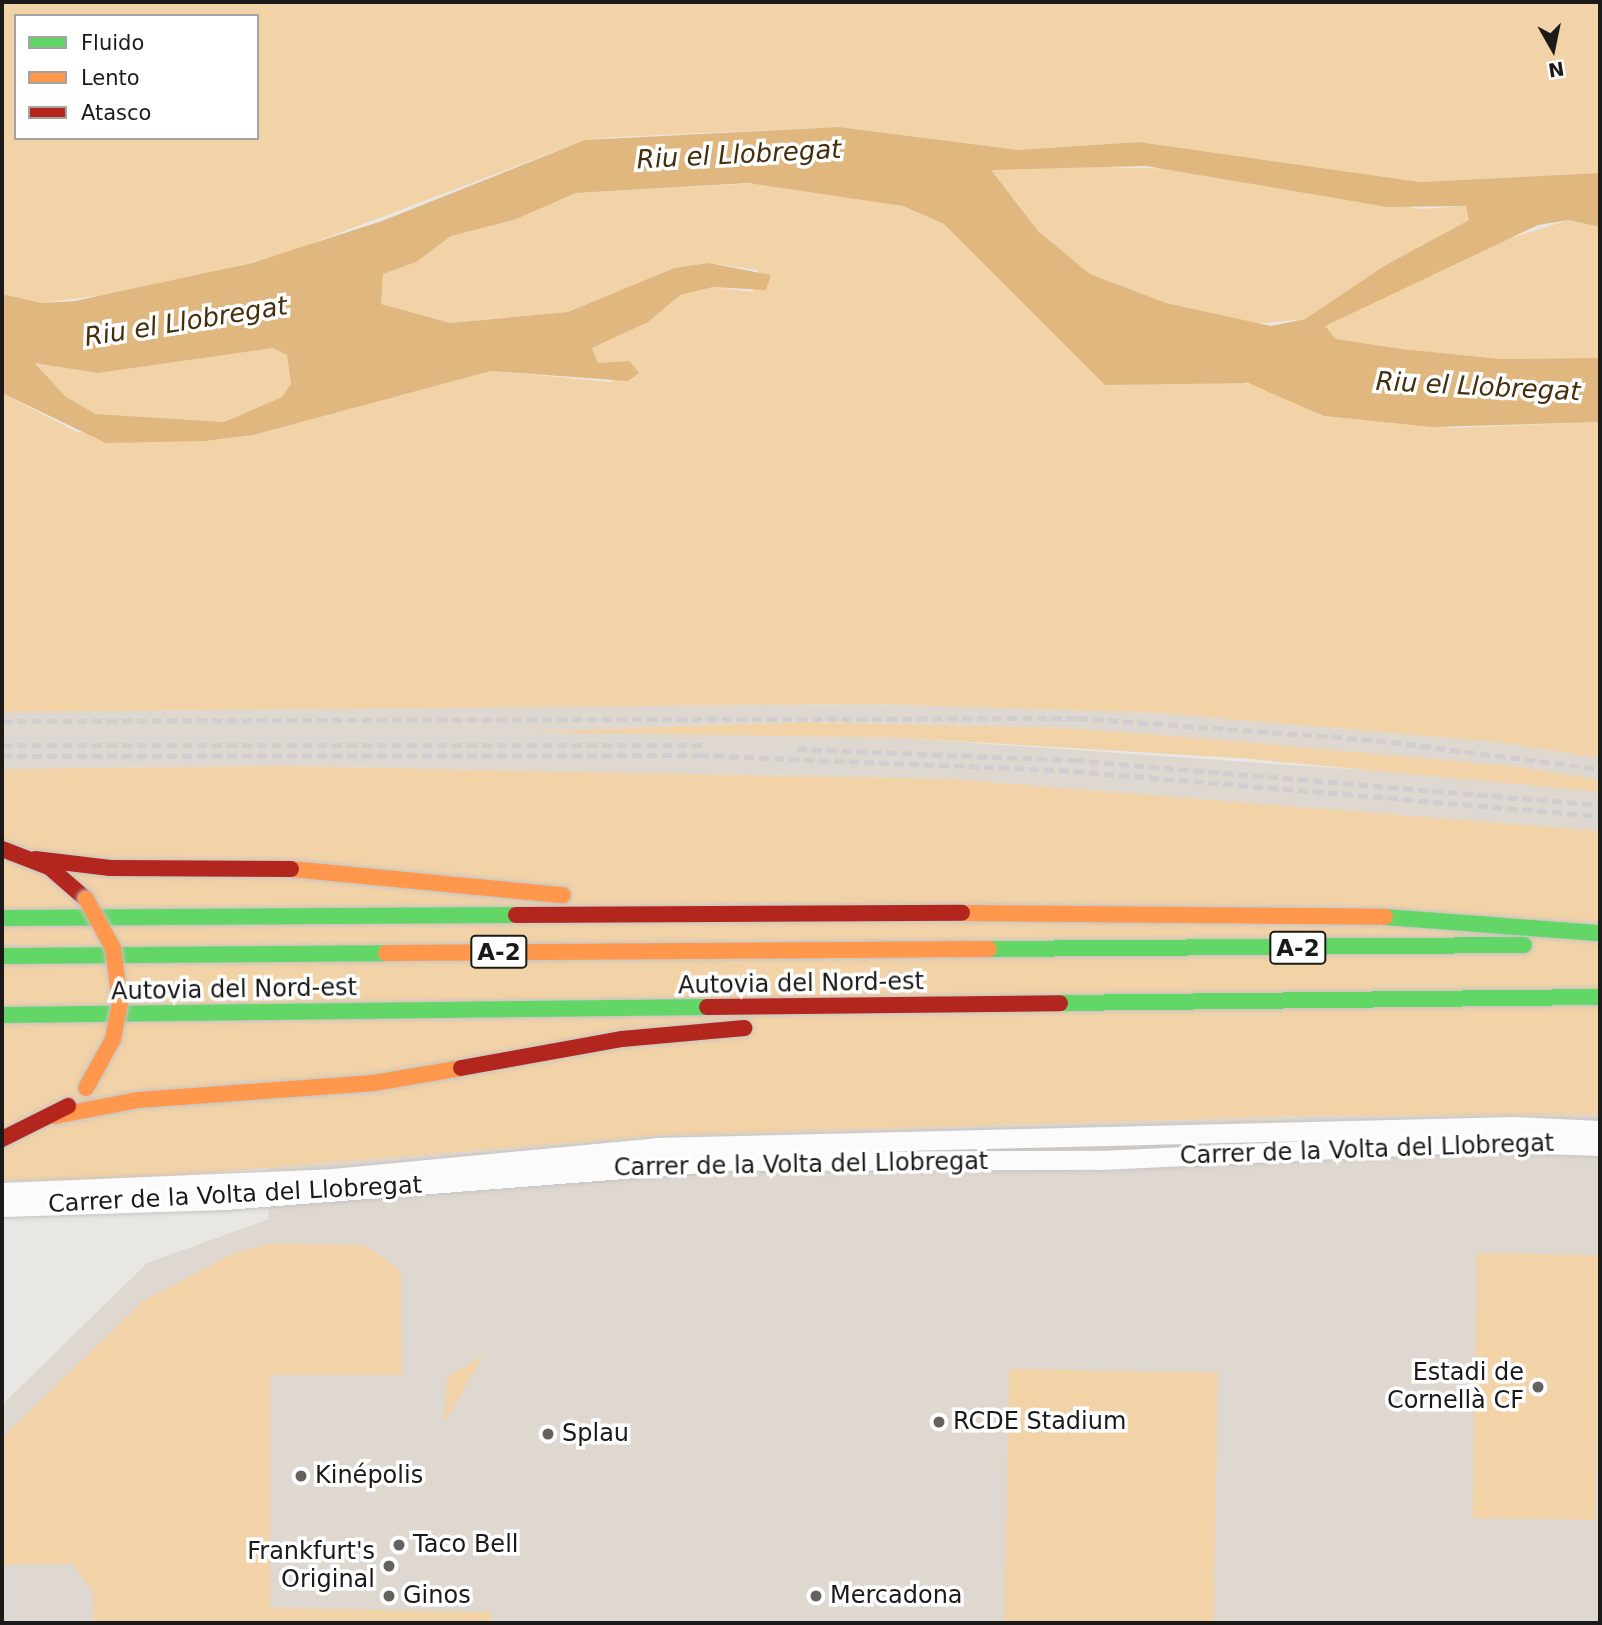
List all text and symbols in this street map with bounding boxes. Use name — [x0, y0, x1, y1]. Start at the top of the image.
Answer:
legend — [14, 14, 259, 140]
north arrow — [1518, 14, 1588, 84]
text: Fluido — [81, 31, 144, 55]
text: N — [1547, 58, 1566, 82]
text: Lento — [81, 66, 140, 90]
text: Atasco — [81, 101, 151, 125]
water label: Riu el Llobregat — [636, 134, 842, 176]
water label: Riu el Llobregat — [82, 291, 290, 353]
water label: Riu el Llobregat — [1375, 366, 1581, 408]
road number: A-2 — [1268, 928, 1328, 967]
road number: A-2 — [469, 932, 529, 972]
street label: Autovia del Nord-est — [678, 967, 924, 1001]
street label: Autovia del Nord-est — [111, 973, 357, 1007]
street label: Carrer de la Volta del Llobregat — [1179, 1129, 1555, 1171]
street label: Carrer de la Volta del Llobregat — [614, 1147, 988, 1183]
street label: Carrer de la Volta del Llobregat — [47, 1171, 423, 1219]
place label: Estadi de Cornellà CF — [1387, 1359, 1524, 1415]
marker: Estadi de Cornellà CF — [1530, 1379, 1546, 1395]
place label: RCDE Stadium — [953, 1408, 1126, 1436]
marker: RCDE Stadium — [931, 1414, 947, 1430]
place label: Splau — [562, 1420, 629, 1448]
marker: Splau — [540, 1426, 556, 1442]
place label: Kinépolis — [315, 1462, 423, 1490]
marker: Kinépolis — [293, 1468, 309, 1484]
place label: Taco Bell — [413, 1531, 518, 1559]
marker: Taco Bell — [391, 1537, 407, 1553]
place label: Frankfurt's Original — [247, 1538, 375, 1594]
marker: Frankfurt's Original — [381, 1558, 397, 1574]
place label: Ginos — [403, 1582, 471, 1610]
place label: Mercadona — [830, 1582, 963, 1610]
marker: Ginos — [381, 1588, 397, 1604]
marker: Mercadona — [808, 1588, 824, 1604]

